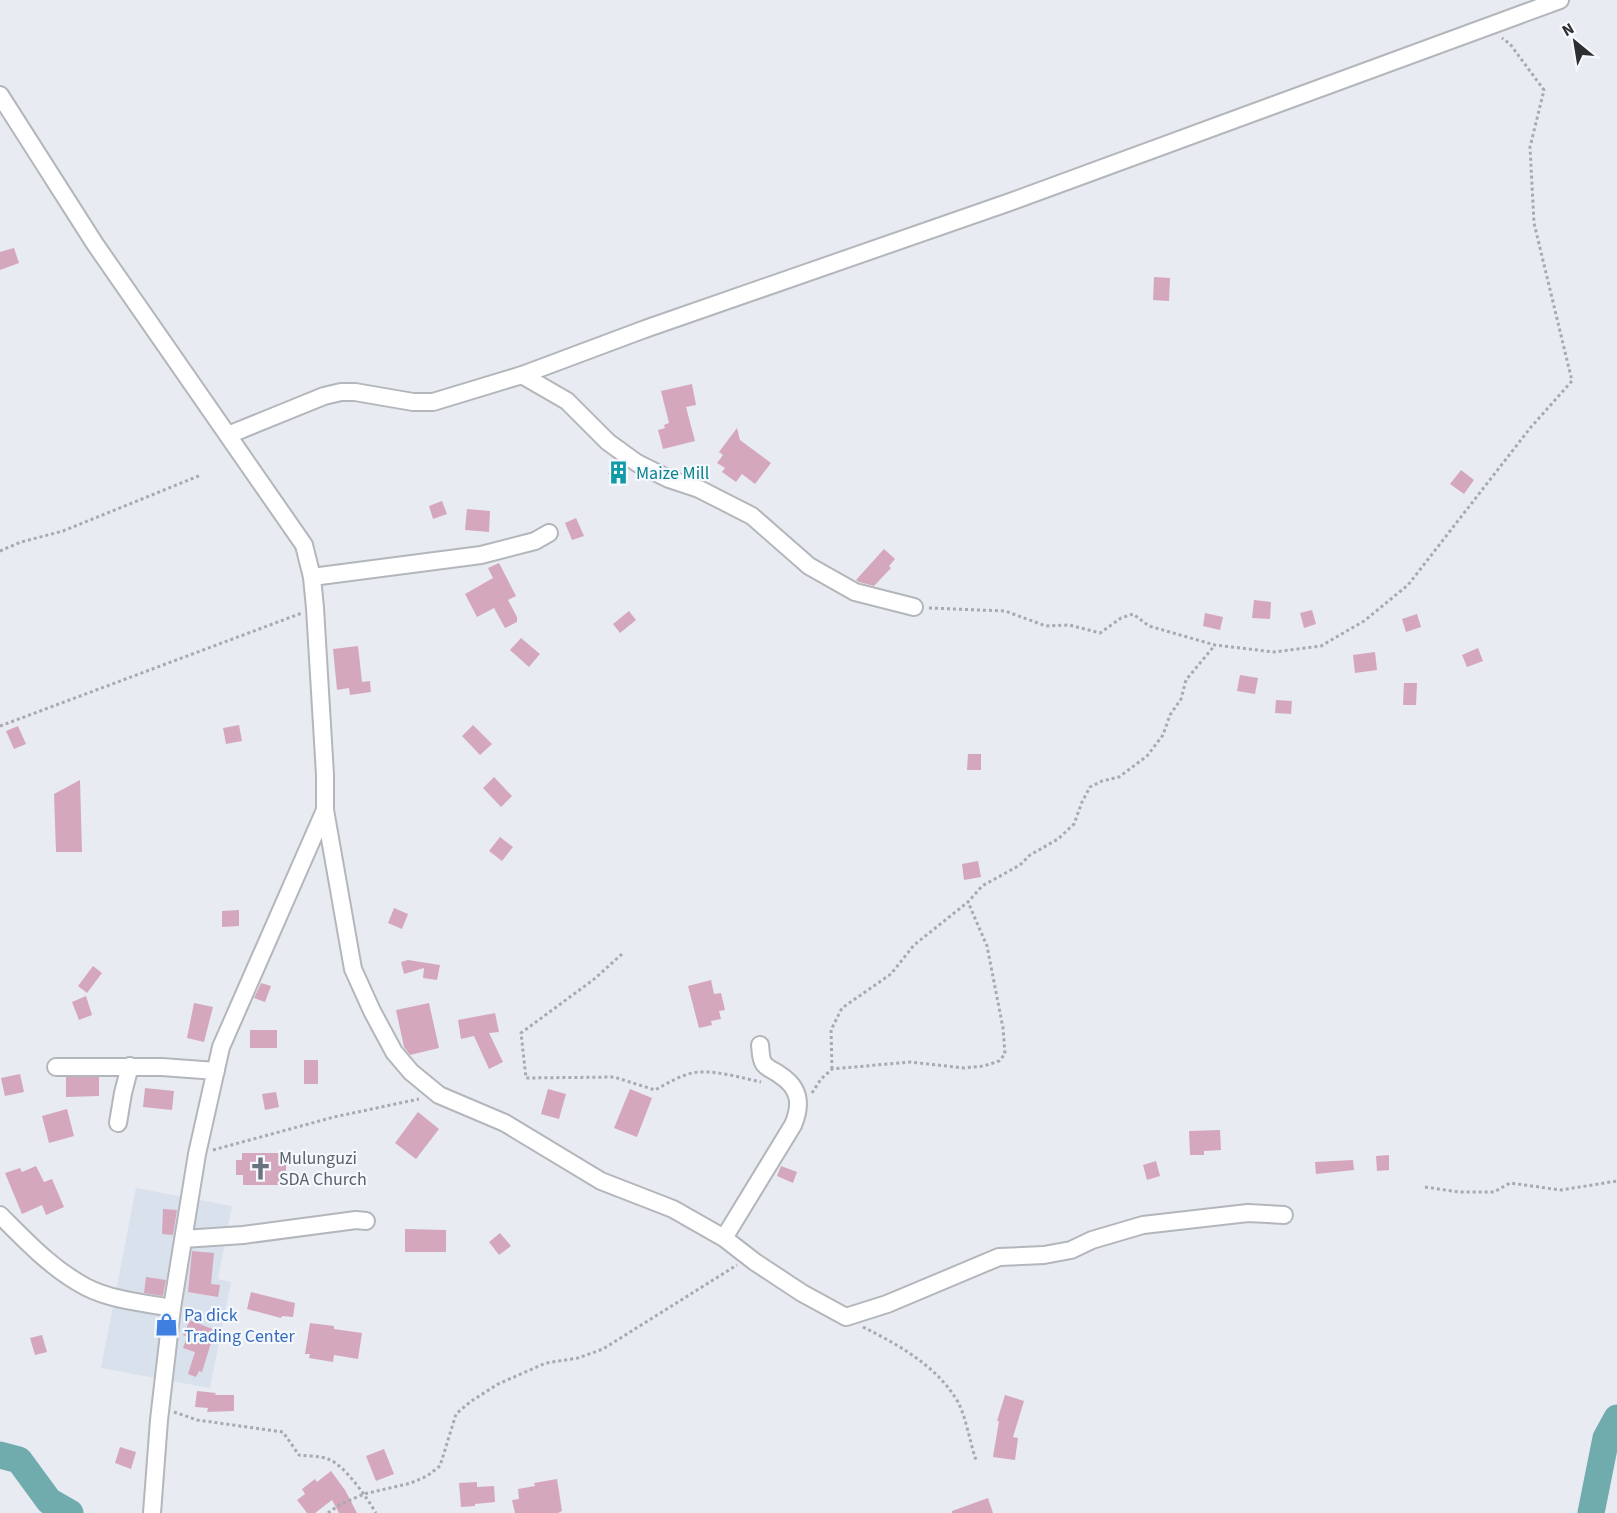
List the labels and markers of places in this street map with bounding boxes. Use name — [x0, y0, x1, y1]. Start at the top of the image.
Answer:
building icon: Maize Mill — [605, 460, 631, 486]
place label: Maize Mill — [636, 461, 709, 486]
place label: Mulunguzi SDA Church — [279, 1146, 367, 1192]
church icon: Mulunguzi SDA Church — [248, 1155, 274, 1181]
place label: Pa dick Trading Center — [184, 1303, 295, 1349]
shop icon: Pa dick Trading Center — [153, 1312, 179, 1338]

